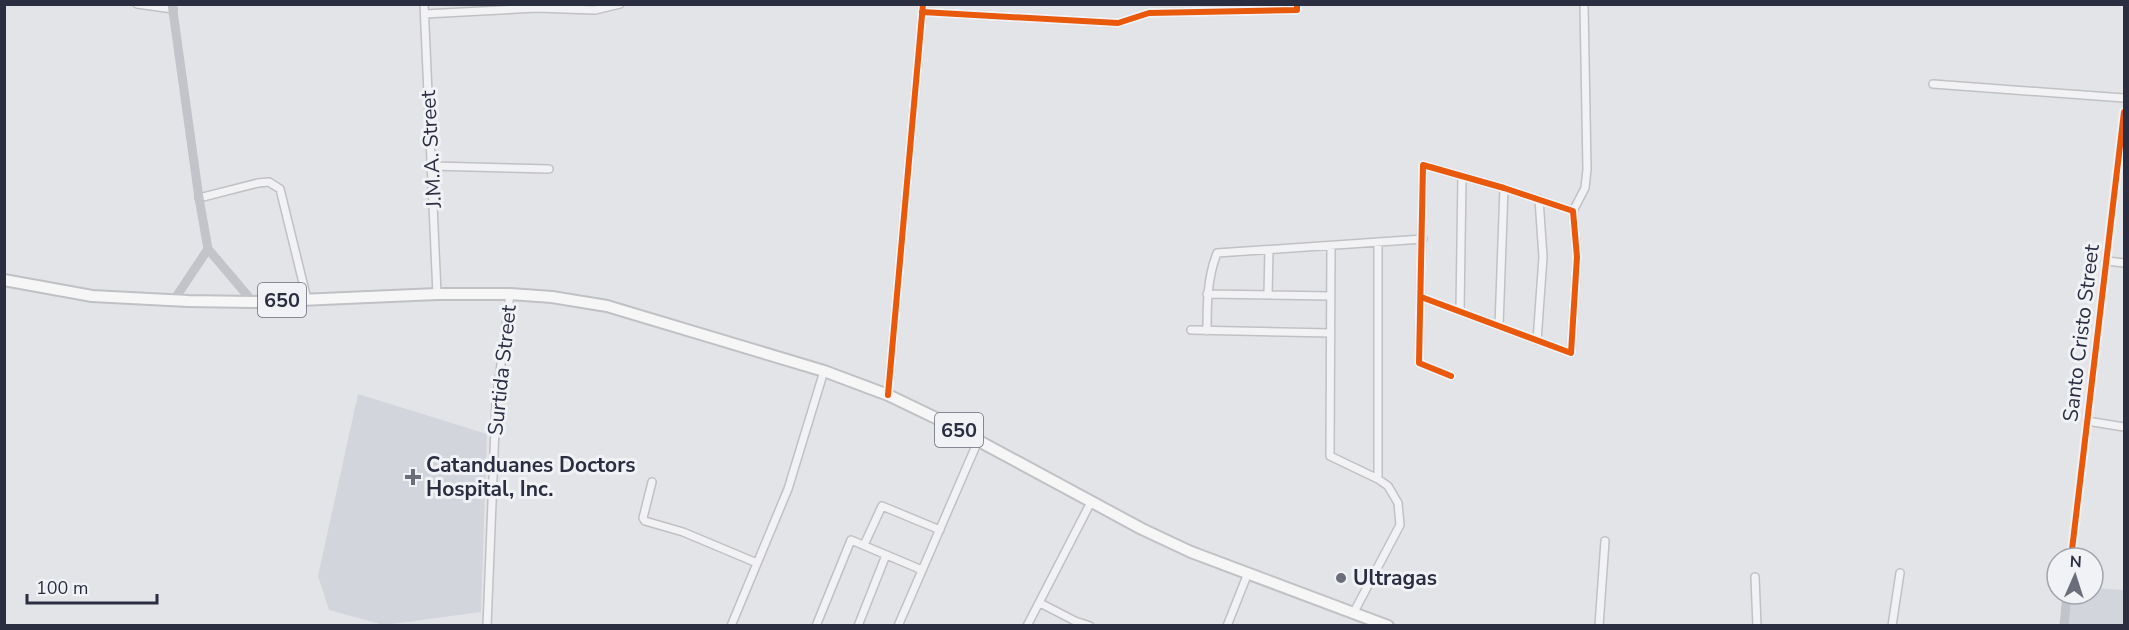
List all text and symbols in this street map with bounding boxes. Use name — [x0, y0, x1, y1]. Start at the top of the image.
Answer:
street label: J.M.A. Street — [414, 89, 448, 209]
street label: Santo Cristo Street — [2056, 242, 2106, 423]
road number: 650 — [258, 283, 306, 317]
street label: Surtida Street — [481, 303, 523, 437]
road number: 650 — [935, 413, 983, 447]
place label: Catanduanes Doctors Hospital, Inc. — [426, 451, 636, 503]
marker: Catanduanes Doctors Hospital, Inc. — [404, 468, 422, 486]
north arrow — [2045, 546, 2105, 606]
text: N — [2069, 551, 2082, 573]
place label: Ultragas — [1353, 564, 1437, 592]
scale bar — [27, 567, 158, 605]
marker: Ultragas — [1334, 571, 1348, 585]
text: 100 m — [36, 576, 88, 600]

